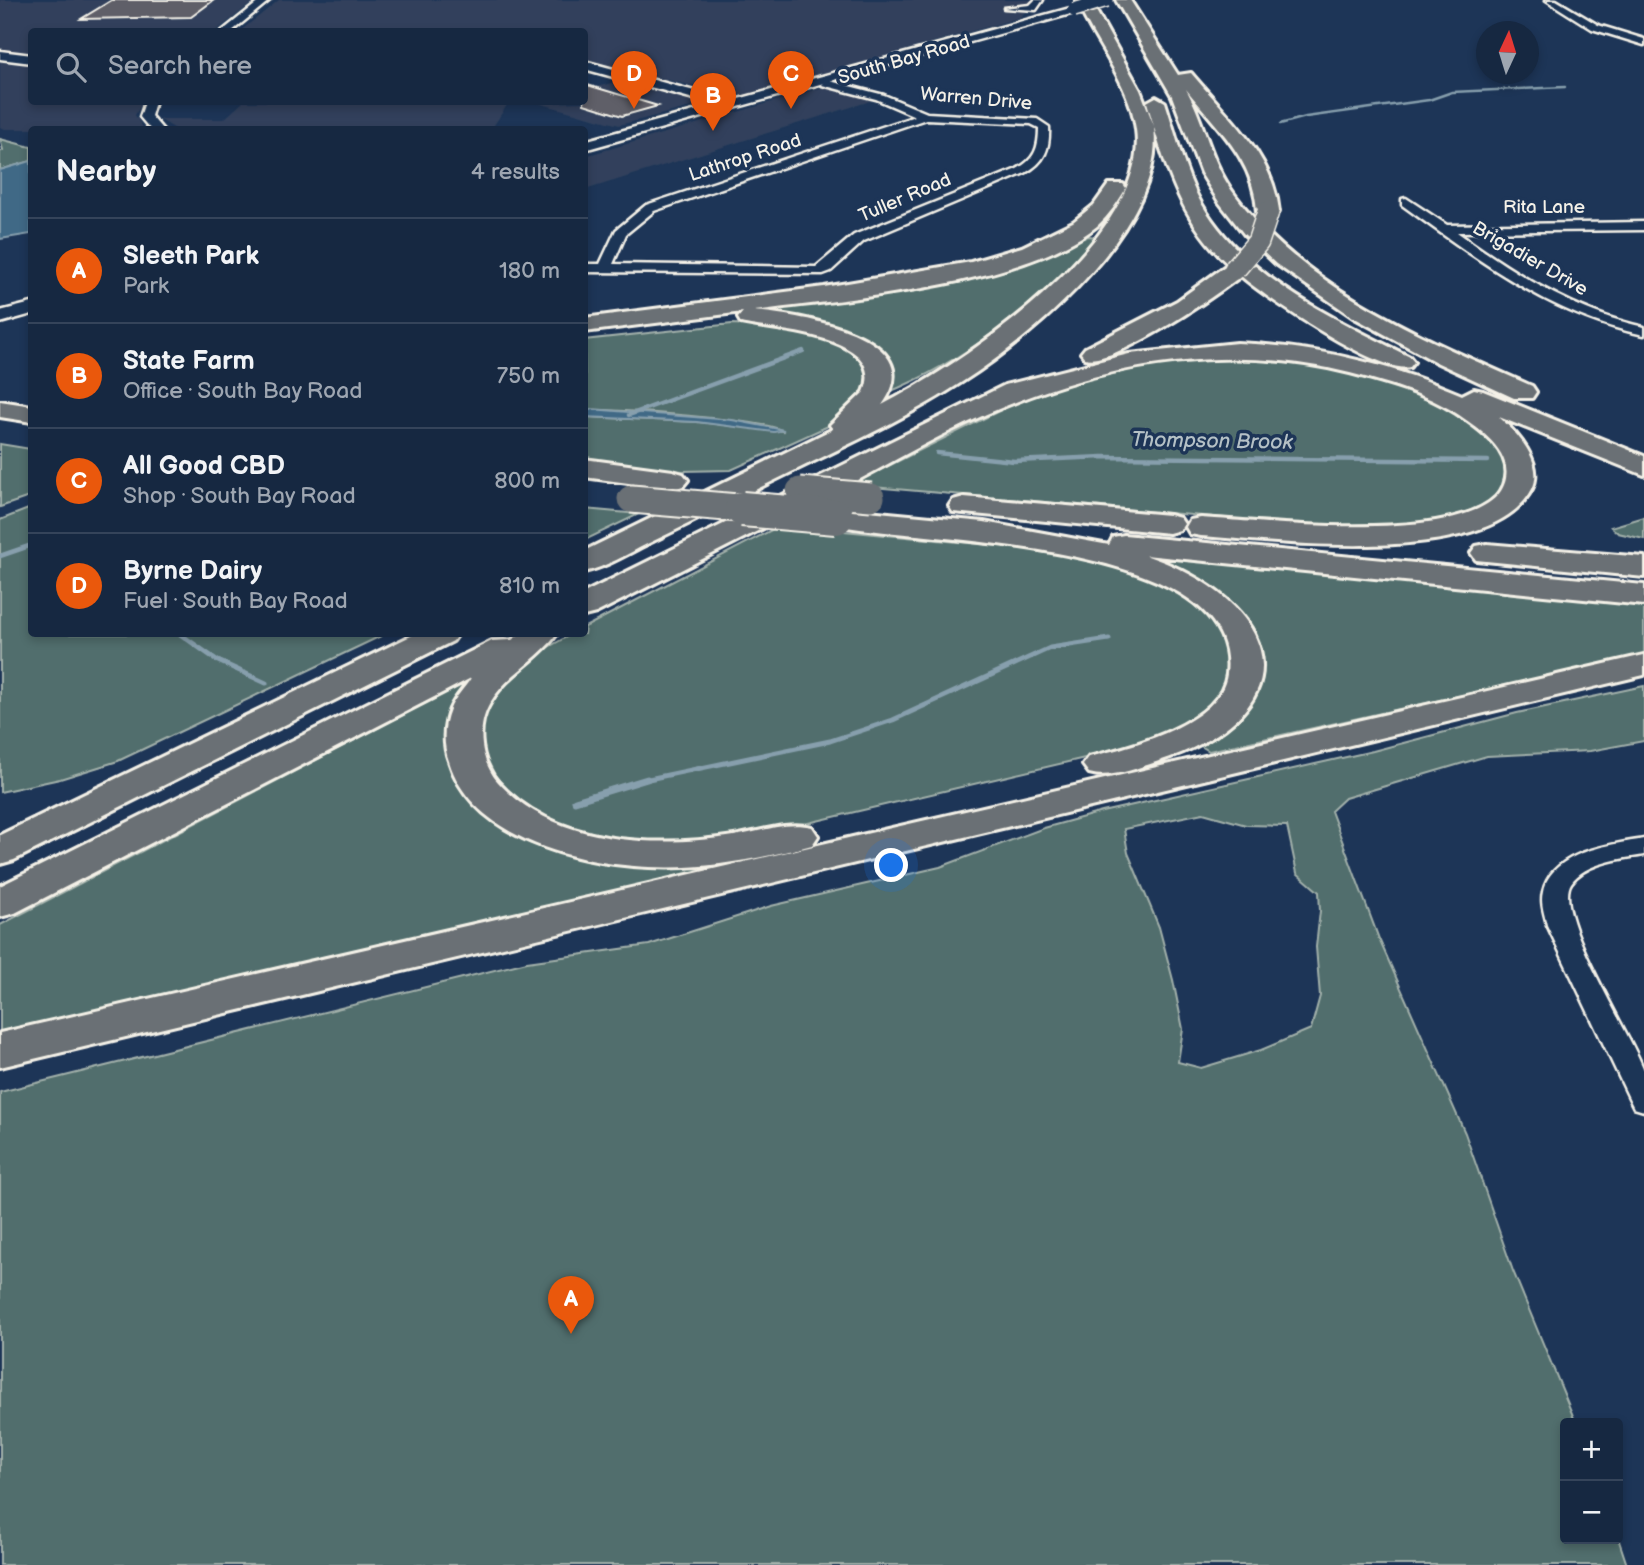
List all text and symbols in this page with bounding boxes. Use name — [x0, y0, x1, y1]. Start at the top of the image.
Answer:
north arrow — [1476, 21, 1539, 84]
search box — [28, 28, 588, 105]
street label: South Bay Road — [835, 30, 973, 90]
icon: search — [52, 48, 90, 86]
text: Search here — [108, 51, 252, 82]
pin: D — [611, 51, 657, 109]
pin: C — [768, 51, 814, 109]
pin: B — [690, 73, 736, 131]
street label: Warren Drive — [919, 83, 1033, 115]
street label: Lathrop Road — [686, 129, 804, 187]
text: Nearby — [56, 154, 156, 190]
text: 4 results — [471, 158, 560, 186]
street label: Tuller Road — [855, 168, 955, 228]
street label: Rita Lane — [1503, 196, 1585, 219]
street label: Brigadier Drive — [1468, 217, 1592, 301]
text: Sleeth Park — [123, 241, 259, 272]
text: A — [72, 257, 86, 285]
text: 180 m — [499, 257, 560, 285]
text: Park — [123, 272, 169, 300]
text: State Farm — [123, 346, 255, 377]
text: B — [71, 362, 87, 390]
text: 750 m — [497, 362, 560, 390]
text: Office · South Bay Road — [123, 377, 362, 405]
water label: Thompson Brook — [1131, 427, 1294, 455]
text: All Good CBD — [123, 451, 285, 482]
text: C — [71, 467, 87, 495]
text: 800 m — [494, 467, 560, 495]
text: Shop · South Bay Road — [123, 482, 356, 510]
text: Byrne Dairy — [123, 556, 262, 587]
text: D — [71, 572, 87, 600]
text: 810 m — [499, 572, 560, 600]
text: Fuel · South Bay Road — [123, 587, 348, 615]
your location — [874, 848, 908, 882]
pin: A — [548, 1276, 594, 1334]
map controls — [1560, 1418, 1623, 1544]
button: + — [1560, 1418, 1623, 1481]
button: − — [1560, 1481, 1623, 1544]

